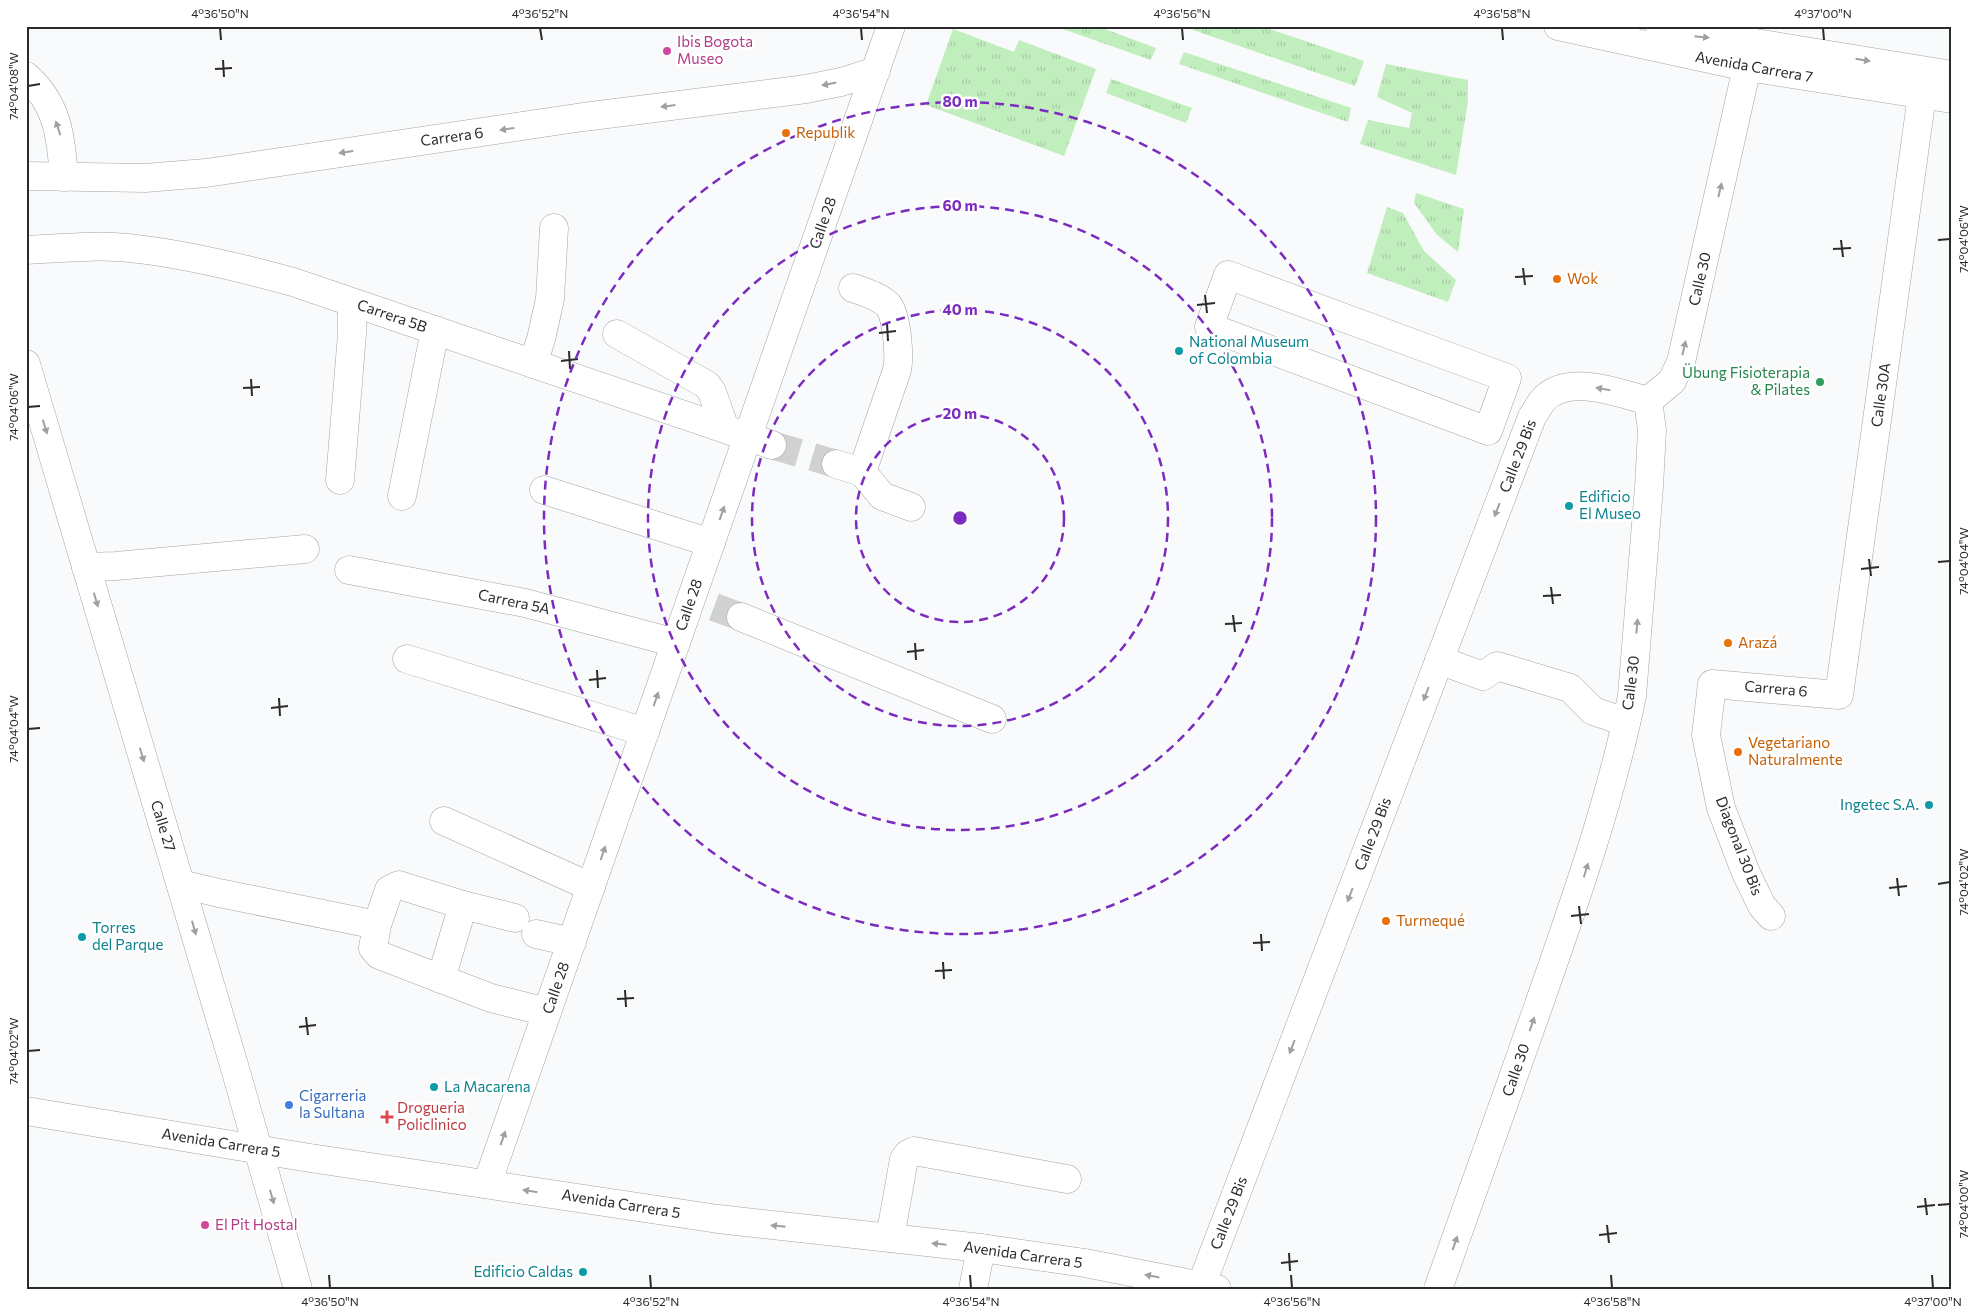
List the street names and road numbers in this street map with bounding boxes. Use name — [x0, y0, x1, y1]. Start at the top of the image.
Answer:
street label: Avenida Carrera 7 — [1694, 47, 1815, 85]
street label: Carrera 6 — [419, 123, 485, 149]
street label: Calle 28 — [805, 194, 839, 251]
street label: Calle 30 — [1684, 250, 1714, 308]
street label: Carrera 5B — [355, 295, 430, 335]
street label: Calle 30A — [1867, 361, 1893, 428]
street label: Calle 29 Bis — [1495, 416, 1539, 495]
street label: Calle 28 — [671, 576, 705, 633]
street label: Carrera 5A — [477, 585, 552, 617]
street label: Calle 30 — [1618, 655, 1642, 711]
street label: Carrera 6 — [1744, 676, 1808, 700]
street label: Calle 29 Bis — [1350, 794, 1394, 873]
street label: Diagonal 30 Bis — [1713, 794, 1767, 898]
street label: Calle 27 — [148, 798, 180, 854]
street label: Calle 28 — [538, 959, 572, 1016]
street label: Calle 30 — [1498, 1041, 1532, 1099]
street label: Avenida Carrera 5 — [161, 1124, 282, 1160]
street label: Calle 29 Bis — [1206, 1173, 1250, 1252]
street label: Avenida Carrera 5 — [561, 1185, 682, 1221]
street label: Avenida Carrera 5 — [963, 1237, 1084, 1271]

